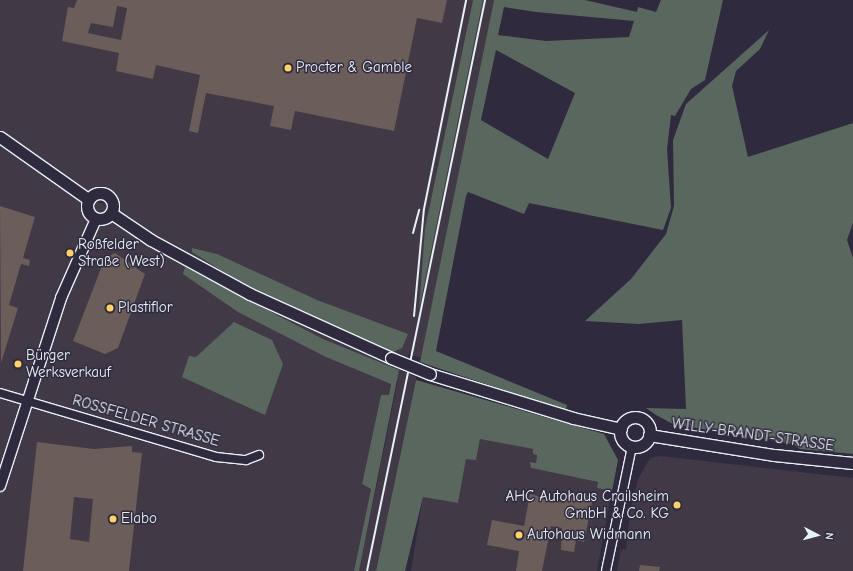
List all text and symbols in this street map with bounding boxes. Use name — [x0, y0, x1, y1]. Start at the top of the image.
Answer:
place label: Procter & Gamble — [296, 59, 412, 77]
marker: Procter & Gamble — [283, 63, 293, 73]
place label: Roßfelder Straße (West) — [78, 235, 165, 270]
marker: Roßfelder Straße (West) — [65, 248, 75, 258]
place label: Plastiflor — [118, 299, 173, 317]
marker: Plastiflor — [105, 303, 115, 313]
place label: Bürger Werksverkauf — [26, 346, 111, 381]
marker: Bürger Werksverkauf — [13, 359, 23, 369]
street label: ROSSFELDER STRASSE — [70, 391, 222, 451]
street label: WILLY-BRANDT-STRASSE — [671, 415, 835, 455]
place label: AHC Autohaus Crailsheim GmbH & Co. KG — [505, 487, 669, 522]
marker: AHC Autohaus Crailsheim GmbH & Co. KG — [672, 500, 682, 510]
place label: Elabo — [121, 510, 157, 528]
marker: Elabo — [108, 514, 118, 524]
north arrow — [797, 515, 837, 555]
place label: Autohaus Widmann — [527, 526, 651, 544]
marker: Autohaus Widmann — [514, 530, 524, 540]
text: N — [823, 532, 836, 541]

